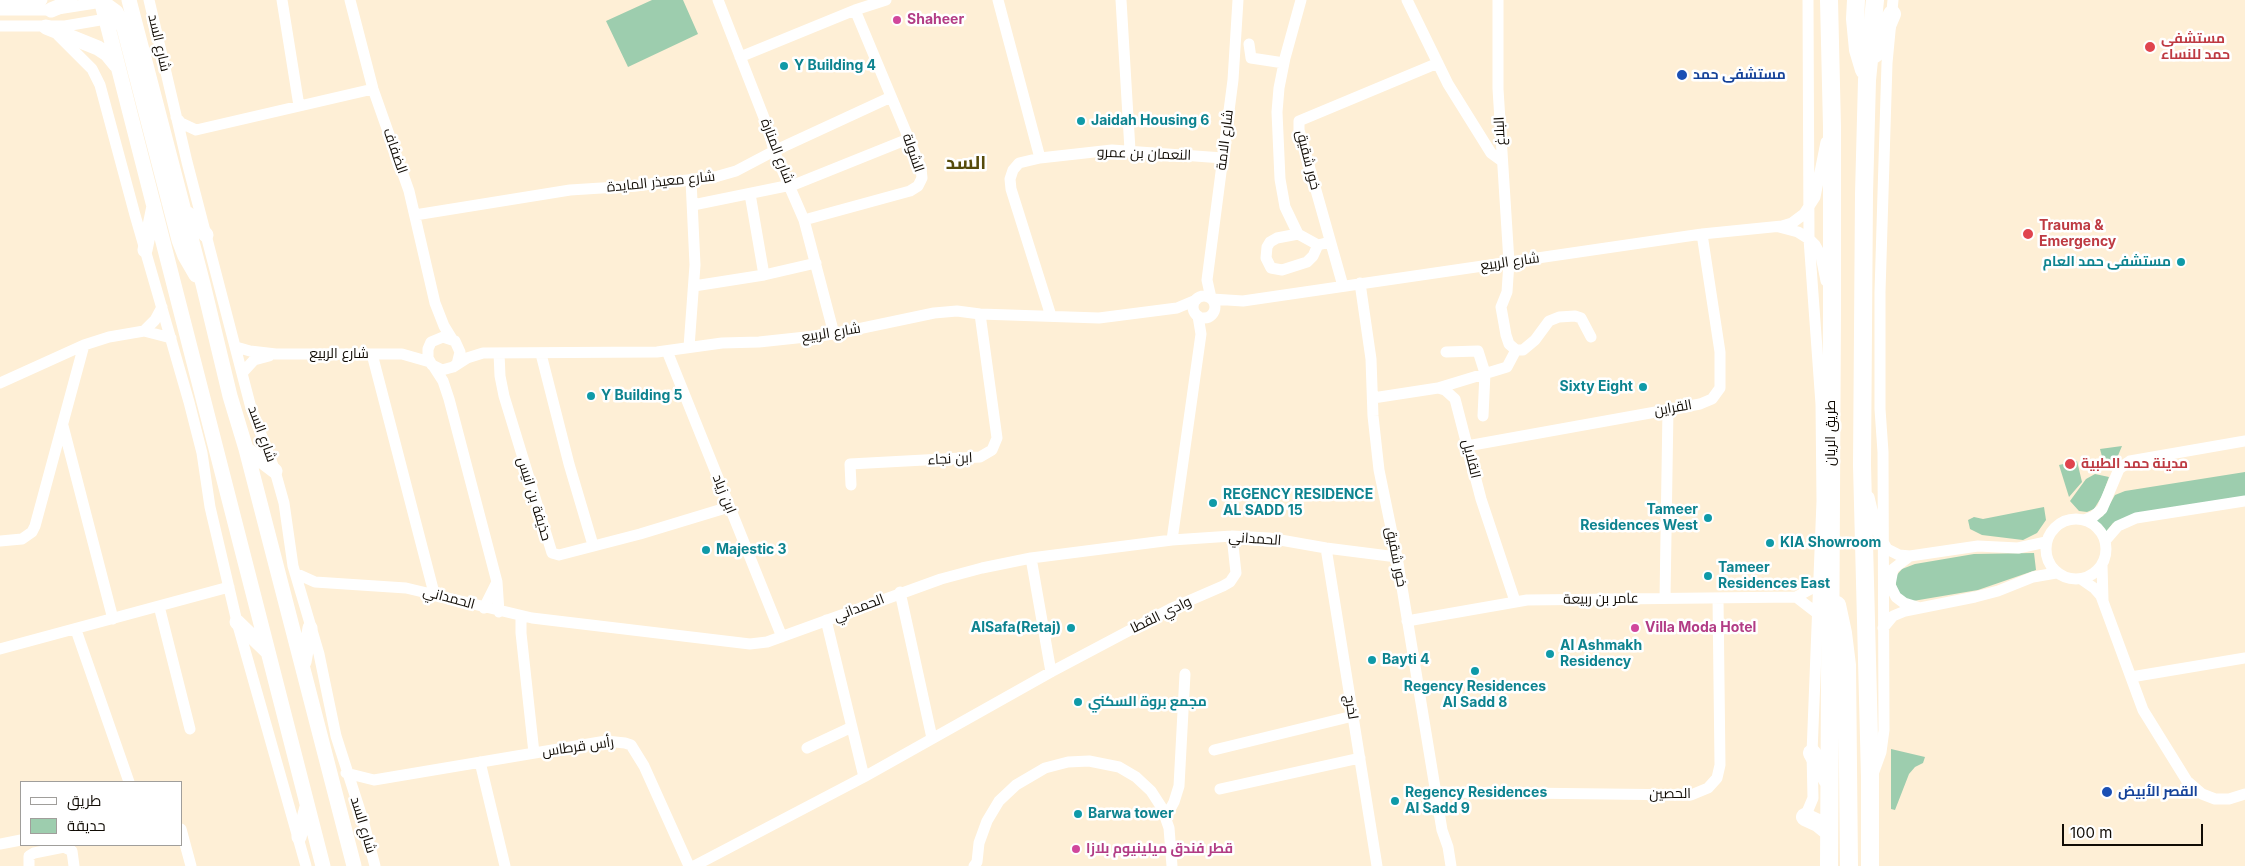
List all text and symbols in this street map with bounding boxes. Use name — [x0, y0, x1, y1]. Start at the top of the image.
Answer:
place label: Shaheer — [907, 12, 964, 28]
street label: شارع السد — [144, 13, 174, 73]
marker: Shaheer — [891, 14, 903, 26]
place label: مستشفى حمد للنساء — [2161, 31, 2230, 64]
marker: مستشفى حمد للنساء — [2143, 40, 2157, 54]
place label: Y Building 4 — [794, 58, 876, 74]
marker: Y Building 4 — [778, 60, 790, 72]
place label: مستشفى حمد — [1693, 67, 1786, 83]
marker: مستشفى حمد — [1675, 68, 1689, 82]
street label: شارع الامة — [1213, 109, 1237, 171]
place label: Jaidah Housing 6 — [1091, 113, 1209, 129]
marker: Jaidah Housing 6 — [1075, 115, 1087, 127]
street label: شارع المنارة — [757, 116, 797, 186]
street label: البلاغ — [1491, 116, 1509, 146]
street label: الضفاف — [379, 126, 411, 176]
street label: خور شقيق — [1293, 129, 1323, 191]
street label: الشولة — [899, 132, 927, 174]
street label: النعمان بن عمرو — [1096, 144, 1192, 164]
district label: السد — [946, 152, 986, 174]
street label: شارع معيذر المايدة — [606, 168, 716, 196]
place label: Trauma & Emergency — [2039, 218, 2116, 250]
marker: Trauma & Emergency — [2021, 227, 2035, 241]
street label: شارع الربيع — [1479, 250, 1541, 274]
place label: مستشفى حمد العام — [2043, 254, 2171, 270]
marker: مستشفى حمد العام — [2175, 256, 2187, 268]
street label: شارع الربيع — [800, 320, 862, 346]
street label: شارع الربيع — [309, 346, 369, 362]
place label: Sixty Eight — [1560, 379, 1633, 395]
marker: Sixty Eight — [1637, 381, 1649, 393]
place label: Y Building 5 — [601, 388, 683, 404]
marker: Y Building 5 — [585, 390, 597, 402]
street label: القراين — [1653, 396, 1693, 420]
street label: طريق الريان — [1823, 400, 1839, 466]
street label: شارع السد — [244, 404, 280, 464]
street label: القلايل — [1458, 438, 1484, 480]
street label: ابن نجاء — [927, 449, 973, 469]
street label: حذيفة بن انيس — [513, 455, 555, 543]
place label: مدينة حمد الطبية — [2081, 456, 2188, 472]
marker: مدينة حمد الطبية — [2063, 457, 2077, 471]
street label: ابن زياد — [709, 472, 739, 516]
place label: REGENCY RESIDENCE AL SADD 15 — [1223, 487, 1373, 520]
marker: REGENCY RESIDENCE AL SADD 15 — [1207, 497, 1219, 509]
place label: Tameer Residences West — [1580, 502, 1698, 534]
marker: Tameer Residences West — [1702, 512, 1714, 524]
street label: خور شقيق — [1382, 526, 1410, 588]
street label: الحمداني — [1228, 529, 1282, 549]
place label: KIA Showroom — [1780, 535, 1881, 551]
marker: KIA Showroom — [1764, 537, 1776, 549]
place label: Majestic 3 — [716, 542, 787, 558]
marker: Majestic 3 — [700, 544, 712, 556]
place label: Tameer Residences East — [1718, 560, 1830, 592]
marker: Tameer Residences East — [1702, 570, 1714, 582]
street label: الحمداني — [421, 583, 477, 613]
street label: عامر بن ربيعة — [1563, 590, 1639, 608]
street label: الحمداني — [831, 591, 887, 625]
street label: وادي القطا — [1128, 593, 1194, 637]
place label: AlSafa(Retaj) — [971, 620, 1061, 636]
place label: Villa Moda Hotel — [1645, 620, 1756, 636]
marker: AlSafa(Retaj) — [1065, 622, 1077, 634]
marker: Villa Moda Hotel — [1629, 622, 1641, 634]
place label: Al Ashmakh Residency — [1560, 638, 1642, 670]
marker: Al Ashmakh Residency — [1544, 648, 1556, 660]
place label: Bayti 4 — [1382, 652, 1430, 668]
marker: Bayti 4 — [1366, 654, 1378, 666]
marker: Regency Residences Al Sadd 8 — [1469, 665, 1481, 677]
place label: Regency Residences Al Sadd 8 — [1404, 679, 1546, 712]
place label: مجمع بروة السكني — [1088, 694, 1207, 710]
street label: لخرج — [1341, 694, 1361, 720]
marker: مجمع بروة السكني — [1072, 696, 1084, 708]
street label: رأس قرطاس — [541, 734, 615, 760]
legend — [20, 781, 182, 846]
place label: القصر الأبيض — [2118, 784, 2198, 800]
place label: Regency Residences Al Sadd 9 — [1405, 785, 1547, 818]
street label: الحصين — [1649, 785, 1691, 803]
marker: القصر الأبيض — [2100, 785, 2114, 799]
text: طريق — [67, 791, 101, 810]
street label: شارع السد — [346, 795, 380, 855]
marker: Regency Residences Al Sadd 9 — [1389, 795, 1401, 807]
place label: Barwa tower — [1088, 806, 1174, 822]
marker: Barwa tower — [1072, 808, 1084, 820]
scale bar — [2065, 814, 2206, 846]
text: حديقة — [67, 816, 106, 835]
text: 100 m — [2070, 823, 2112, 842]
place label: قطر فندق ميلينيوم بلازا — [1086, 841, 1233, 857]
marker: قطر فندق ميلينيوم بلازا — [1070, 843, 1082, 855]

